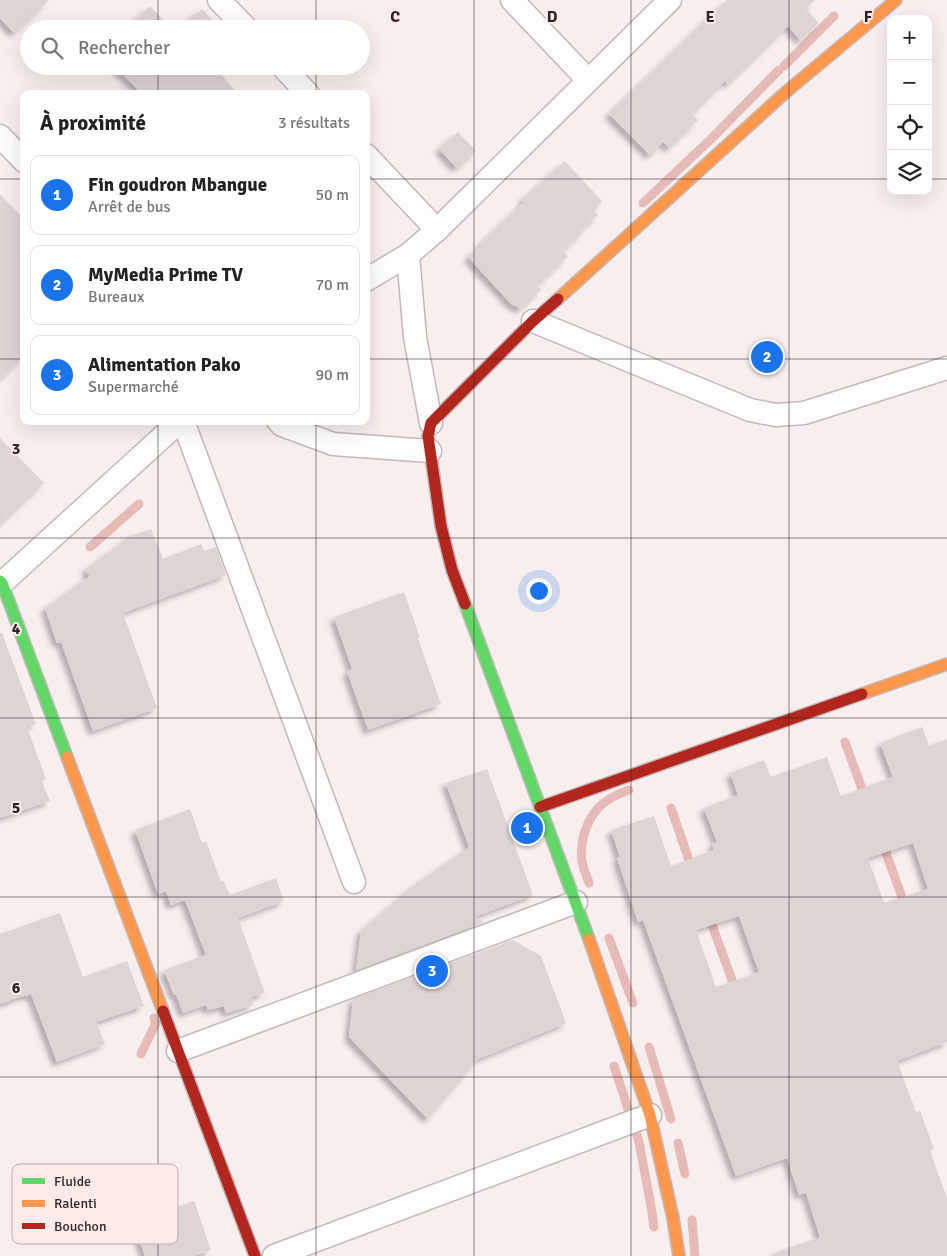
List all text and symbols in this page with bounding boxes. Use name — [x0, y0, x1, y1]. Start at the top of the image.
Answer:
text: C — [390, 7, 400, 27]
text: D — [547, 7, 558, 27]
text: E — [705, 7, 715, 27]
text: F — [864, 7, 873, 27]
map controls — [887, 15, 932, 195]
button: + — [887, 15, 932, 60]
search box — [20, 20, 370, 75]
icon: search — [38, 34, 66, 62]
text: Rechercher — [78, 36, 170, 60]
button: − — [887, 60, 932, 105]
button: locate — [887, 105, 932, 150]
text: À proximité — [40, 110, 146, 136]
text: 3 résultats — [278, 113, 350, 133]
button: layers — [887, 150, 932, 195]
text: Fin goudron Mbangue — [88, 173, 267, 197]
text: 1 — [53, 185, 61, 205]
text: 50 m — [315, 185, 349, 205]
text: Arrêt de bus — [88, 197, 171, 217]
text: MyMedia Prime TV — [88, 263, 243, 287]
text: 2 — [53, 275, 61, 295]
text: 70 m — [315, 275, 349, 295]
text: Bureaux — [88, 287, 144, 307]
pin: 2 — [751, 338, 783, 376]
text: Alimentation Pako — [88, 353, 241, 377]
text: 3 — [53, 365, 61, 385]
text: 90 m — [315, 365, 349, 385]
text: Supermarché — [88, 377, 179, 397]
text: 3 — [12, 439, 20, 459]
your location — [526, 578, 552, 604]
text: 4 — [12, 619, 21, 639]
text: 5 — [12, 798, 20, 818]
pin: 1 — [511, 809, 543, 847]
pin: 3 — [416, 952, 448, 990]
text: 6 — [12, 978, 21, 998]
legend — [12, 1164, 178, 1244]
text: Fluide — [54, 1173, 91, 1190]
text: Ralenti — [54, 1195, 97, 1212]
text: Bouchon — [54, 1218, 107, 1235]

